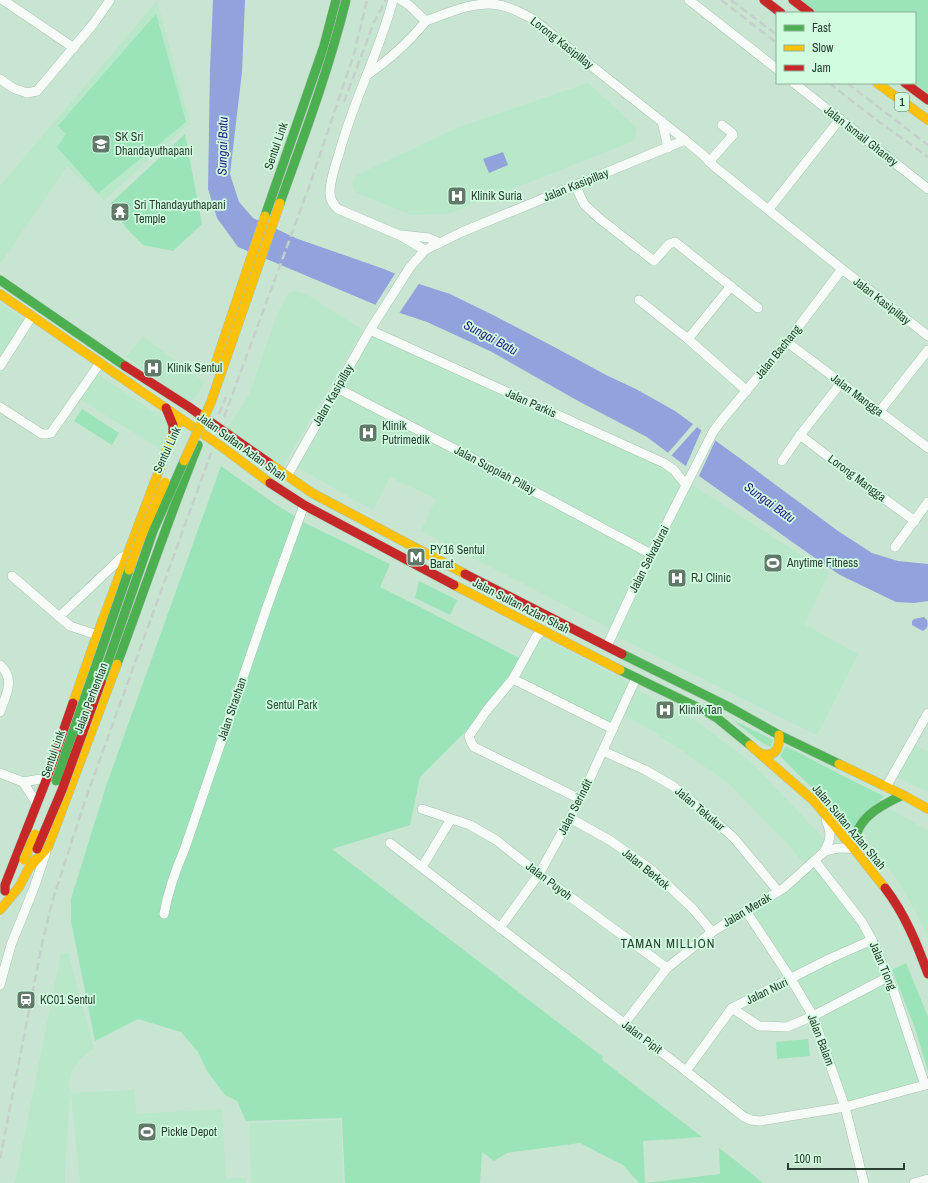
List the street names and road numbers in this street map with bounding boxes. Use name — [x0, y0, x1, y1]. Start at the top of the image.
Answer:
street label: Lorong Kasipillay — [527, 13, 597, 73]
road number: 1 — [895, 93, 909, 111]
street label: Jalan Ismail Ghaney — [821, 102, 901, 170]
street label: Sentul Link — [260, 120, 292, 172]
street label: Jalan Kasipillay — [541, 165, 611, 205]
street label: Jalan Kasipillay — [850, 273, 914, 329]
street label: Jalan Bachang — [751, 321, 805, 382]
street label: Jalan Kasipillay — [309, 361, 357, 429]
street label: Jalan Mangga — [828, 370, 887, 420]
street label: Jalan Parkis — [503, 385, 559, 421]
street label: Jalan Sultan Azlan Shah — [194, 409, 290, 485]
street label: Sentul Link — [149, 424, 185, 476]
street label: Jalan Suppiah Pillay — [452, 442, 538, 498]
street label: Lorong Mangga — [825, 451, 890, 505]
street label: Jalan Selvadurai — [625, 523, 673, 595]
street label: Jalan Sultan Azlan Shah — [470, 575, 572, 637]
street label: Jalan Perhentian — [70, 660, 112, 736]
street label: Jalan Strachan — [214, 675, 250, 743]
street label: Sentul Link — [37, 728, 69, 780]
street label: Jalan Serindit — [554, 776, 596, 838]
street label: Jalan Sultan Azlan Shah — [809, 781, 889, 873]
street label: Jalan Tekukur — [672, 783, 729, 835]
street label: Jalan Berkok — [619, 845, 673, 893]
street label: Jalan Puyoh — [523, 858, 575, 904]
street label: Jalan Merak — [720, 889, 774, 931]
street label: Jalan Tiong — [866, 939, 901, 993]
street label: Jalan Nuri — [743, 974, 791, 1008]
street label: Jalan Balam — [804, 1012, 838, 1068]
street label: Jalan Pipit — [619, 1017, 666, 1058]

